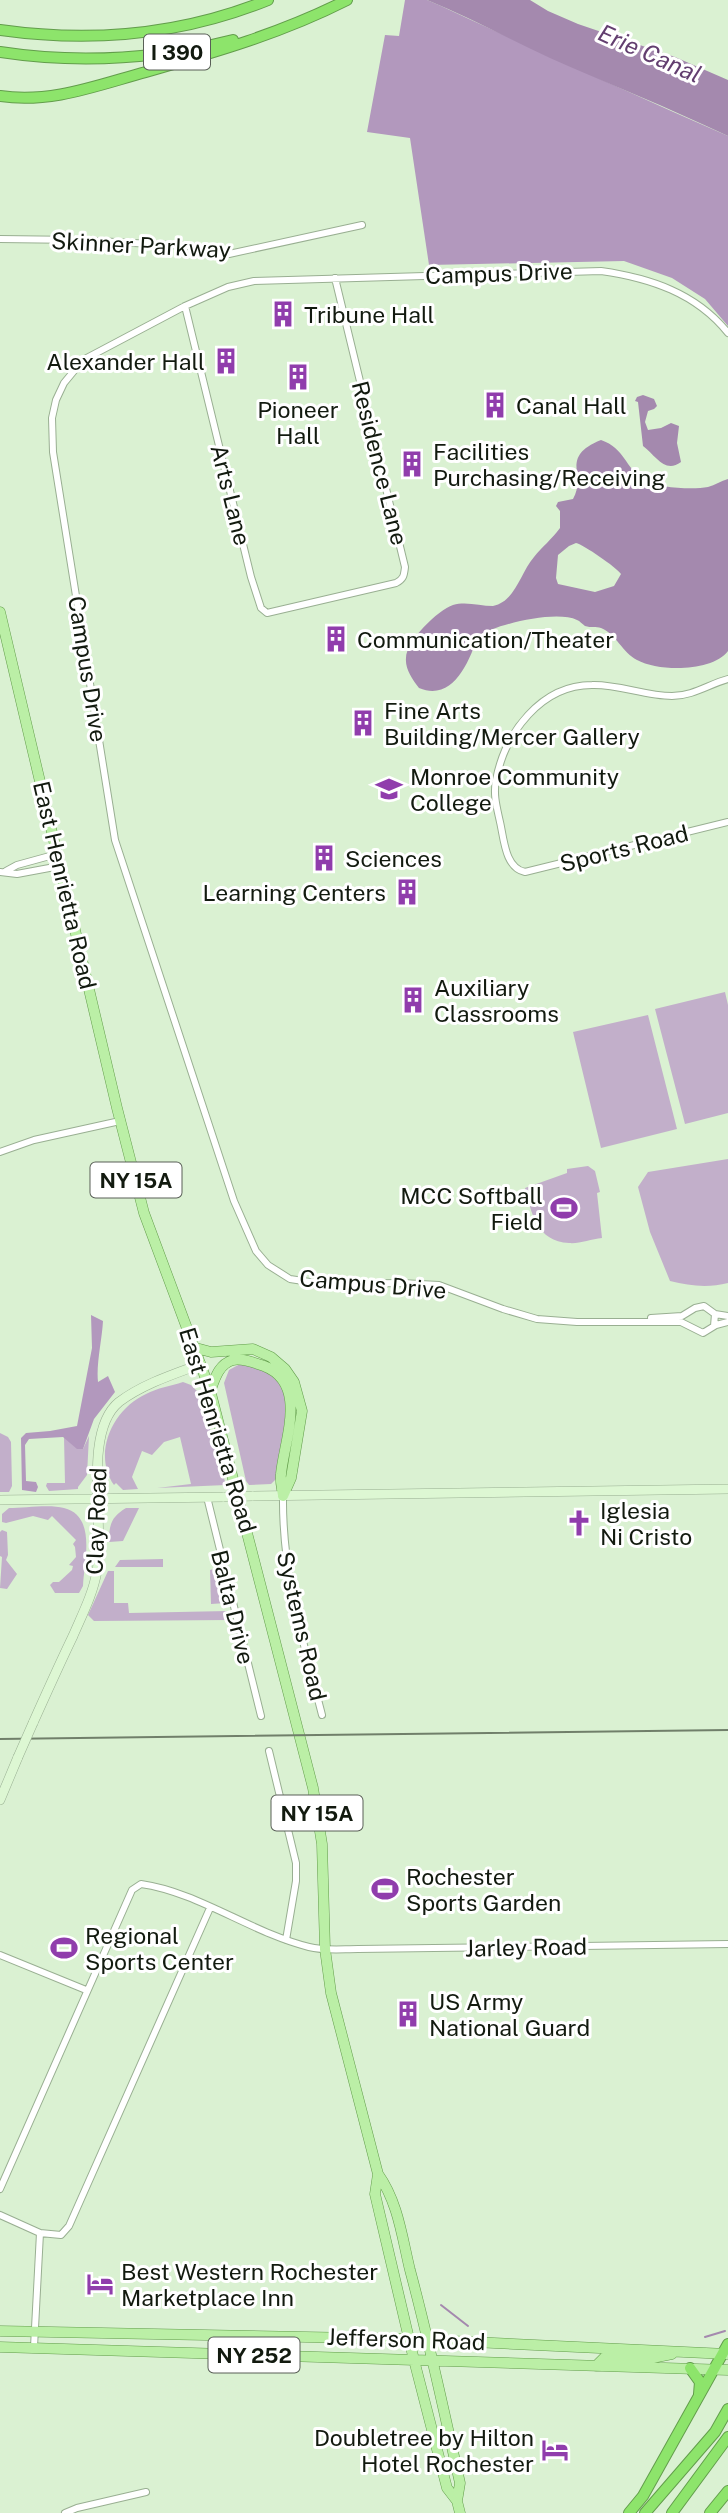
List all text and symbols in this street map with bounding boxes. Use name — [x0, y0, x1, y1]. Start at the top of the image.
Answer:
water label: Erie Canal — [594, 18, 706, 88]
road number: I 390 — [144, 34, 210, 70]
street label: Skinner Parkway — [50, 227, 232, 263]
street label: Campus Drive — [425, 257, 573, 289]
building icon: Tribune Hall — [268, 299, 298, 329]
place label: Tribune Hall — [304, 301, 435, 328]
building icon: Alexander Hall — [211, 346, 241, 376]
place label: Alexander Hall — [46, 348, 205, 375]
building icon: Pioneer Hall — [283, 362, 313, 392]
street label: Residence Lane — [347, 378, 413, 548]
building icon: Canal Hall — [480, 390, 510, 420]
place label: Canal Hall — [516, 392, 627, 419]
place label: Pioneer Hall — [257, 396, 339, 449]
place label: Facilities Purchasing/Receiving — [433, 438, 666, 491]
street label: Arts Lane — [205, 442, 257, 548]
building icon: Facilities Purchasing/Receiving — [397, 449, 427, 479]
street label: Campus Drive — [63, 594, 113, 744]
building icon: Communication/Theater — [321, 624, 351, 654]
place label: Communication/Theater — [357, 626, 614, 653]
place label: Fine Arts Building/Mercer Gallery — [384, 697, 640, 750]
building icon: Fine Arts Building/Mercer Gallery — [348, 708, 378, 738]
place label: Monroe Community College — [410, 763, 619, 816]
school or university icon: Monroe Community College — [374, 774, 404, 804]
street label: East Henrietta Road — [28, 778, 102, 992]
street label: Sports Road — [557, 819, 691, 877]
building icon: Sciences — [309, 843, 339, 873]
place label: Sciences — [345, 845, 442, 872]
building icon: Learning Centers — [392, 877, 422, 907]
place label: Learning Centers — [202, 879, 386, 906]
place label: Auxiliary Classrooms — [434, 974, 559, 1027]
building icon: Auxiliary Classrooms — [398, 985, 428, 1015]
road number: NY 15A — [90, 1162, 182, 1198]
place label: MCC Softball Field — [400, 1182, 543, 1235]
sports icon: MCC Softball Field — [549, 1193, 579, 1223]
street label: Campus Drive — [298, 1264, 448, 1304]
street label: East Henrietta Road — [174, 1324, 262, 1536]
street label: Clay Road — [81, 1467, 111, 1575]
place label: Iglesia Ni Cristo — [600, 1497, 692, 1550]
church icon: Iglesia Ni Cristo — [564, 1508, 594, 1538]
street label: Balta Drive — [206, 1547, 260, 1667]
street label: Systems Road — [272, 1549, 332, 1703]
road number: NY 15A — [272, 1796, 362, 1830]
place label: Rochester Sports Garden — [406, 1863, 561, 1916]
sports icon: Rochester Sports Garden — [370, 1874, 400, 1904]
place label: Regional Sports Center — [85, 1922, 234, 1975]
street label: Jarley Road — [465, 1932, 587, 1962]
sports icon: Regional Sports Center — [49, 1933, 79, 1963]
place label: US Army National Guard — [429, 1988, 590, 2041]
building icon: US Army National Guard — [393, 1999, 423, 2029]
place label: Best Western Rochester Marketplace Inn — [121, 2258, 378, 2311]
hotel icon: Best Western Rochester Marketplace Inn — [85, 2269, 115, 2299]
street label: Jefferson Road — [326, 2323, 486, 2355]
road number: NY 252 — [208, 2338, 300, 2372]
place label: Doubletree by Hilton Hotel Rochester — [314, 2424, 534, 2477]
hotel icon: Doubletree by Hilton Hotel Rochester — [540, 2435, 570, 2465]

